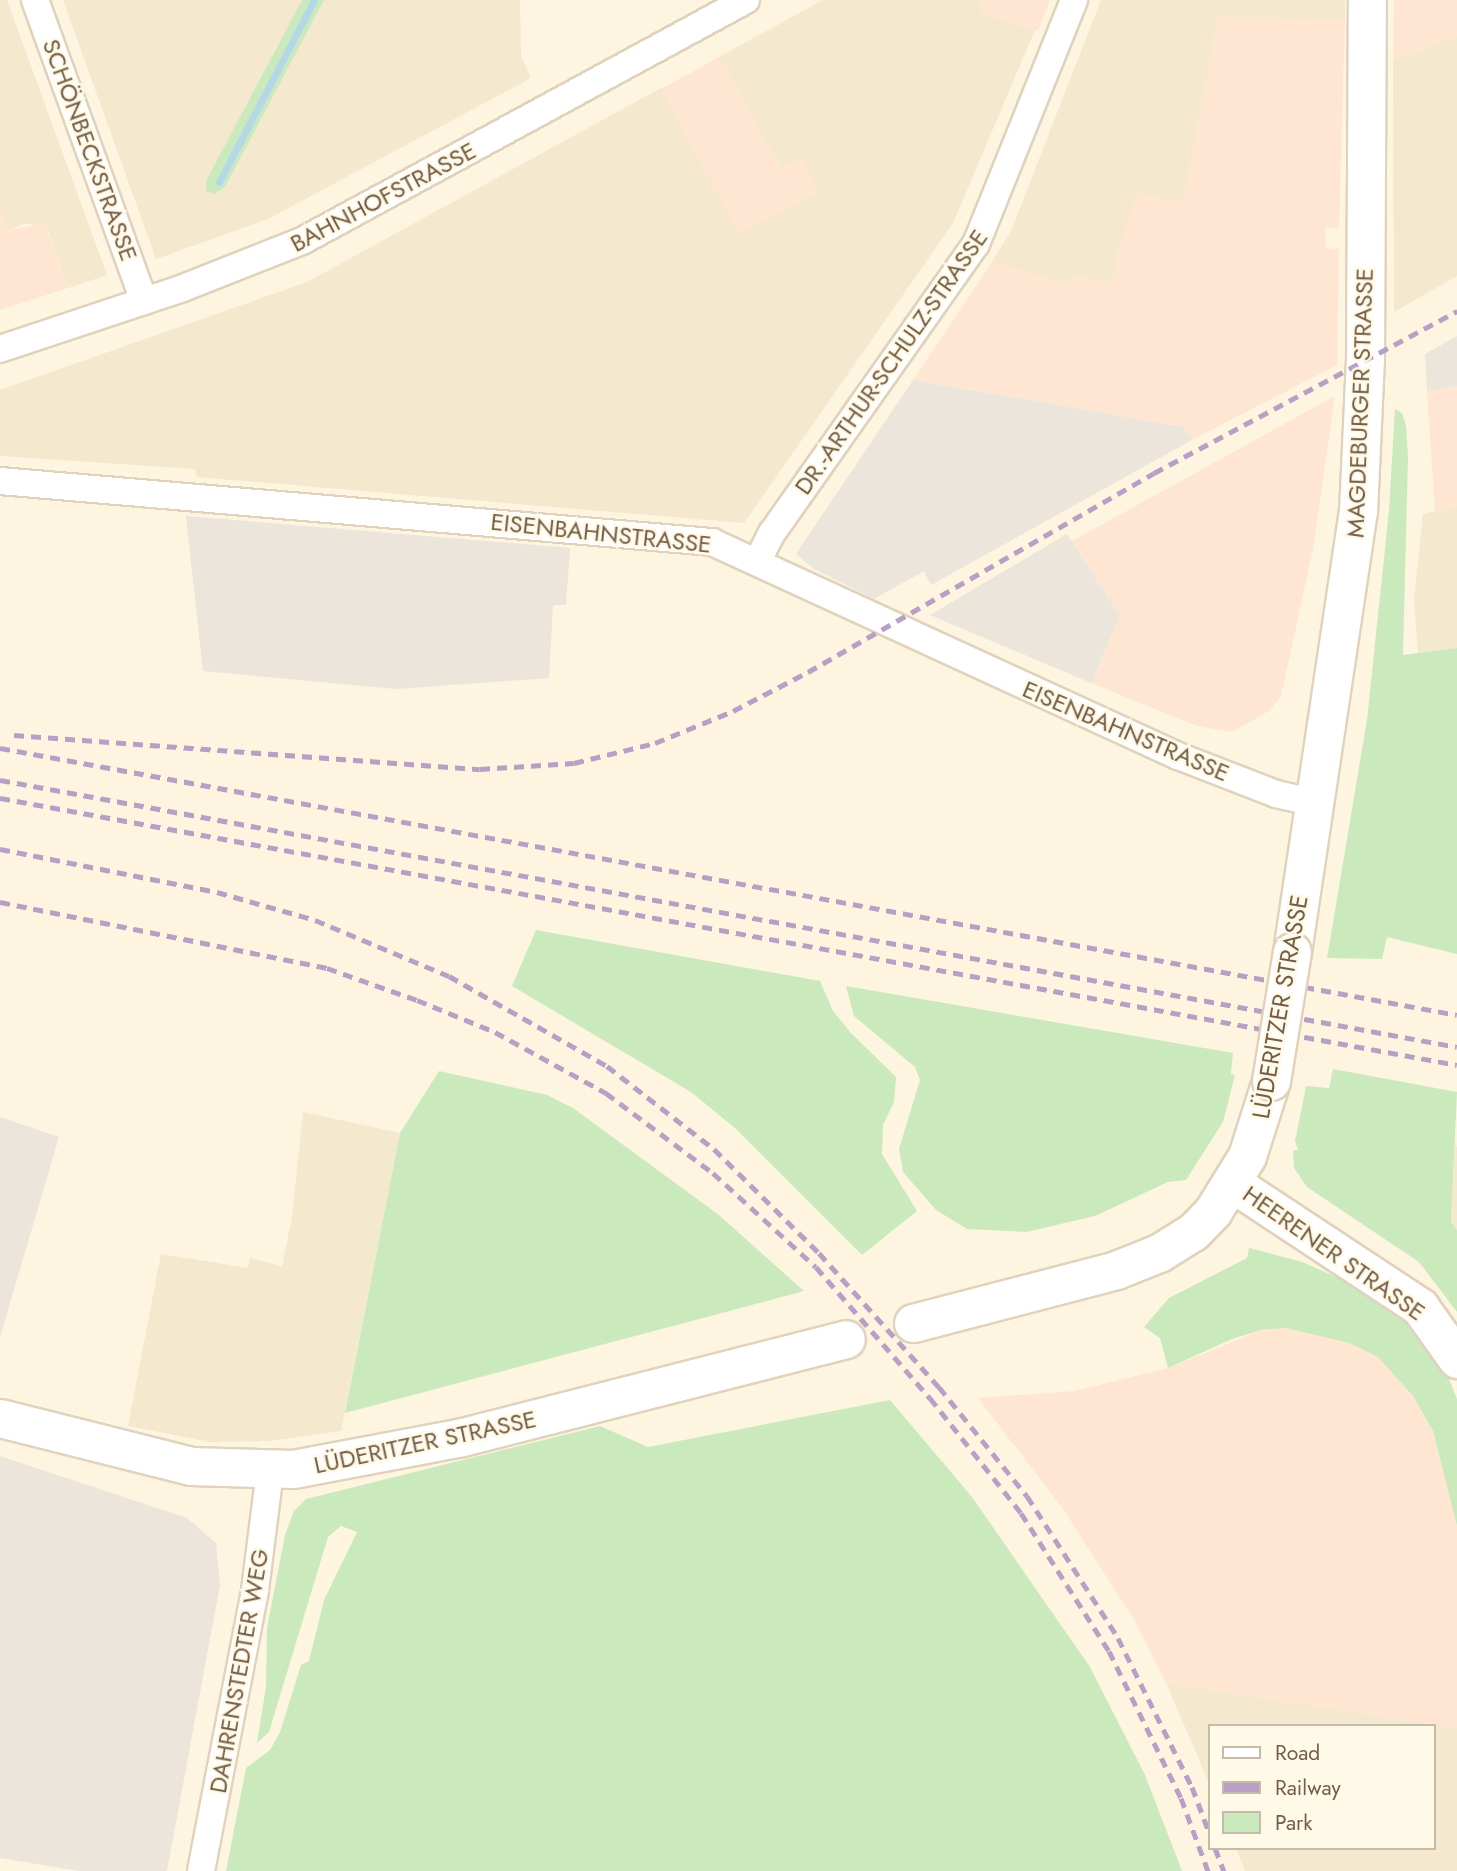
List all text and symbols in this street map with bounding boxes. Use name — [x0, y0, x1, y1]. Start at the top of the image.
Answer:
street label: SCHÖNBECKSTRASSE — [36, 35, 144, 265]
street label: BAHNHOFSTRASSE — [285, 136, 481, 258]
street label: DR.-ARTHUR-SCHULZ-STRASSE — [788, 224, 994, 500]
street label: MAGDEBURGER STRASSE — [1341, 268, 1379, 538]
street label: EISENBAHNSTRASSE — [489, 507, 713, 559]
street label: EISENBAHNSTRASSE — [1018, 674, 1234, 788]
street label: LÜDERITZER STRASSE — [1246, 893, 1314, 1121]
street label: HEERENER STRASSE — [1237, 1179, 1431, 1327]
street label: LÜDERITZER STRASSE — [311, 1404, 539, 1480]
street label: DAHRENSTEDTER WEG — [203, 1547, 275, 1795]
legend — [1208, 1724, 1436, 1850]
text: Road — [1275, 1738, 1320, 1768]
text: Railway — [1275, 1773, 1341, 1803]
text: Park — [1275, 1808, 1312, 1838]

